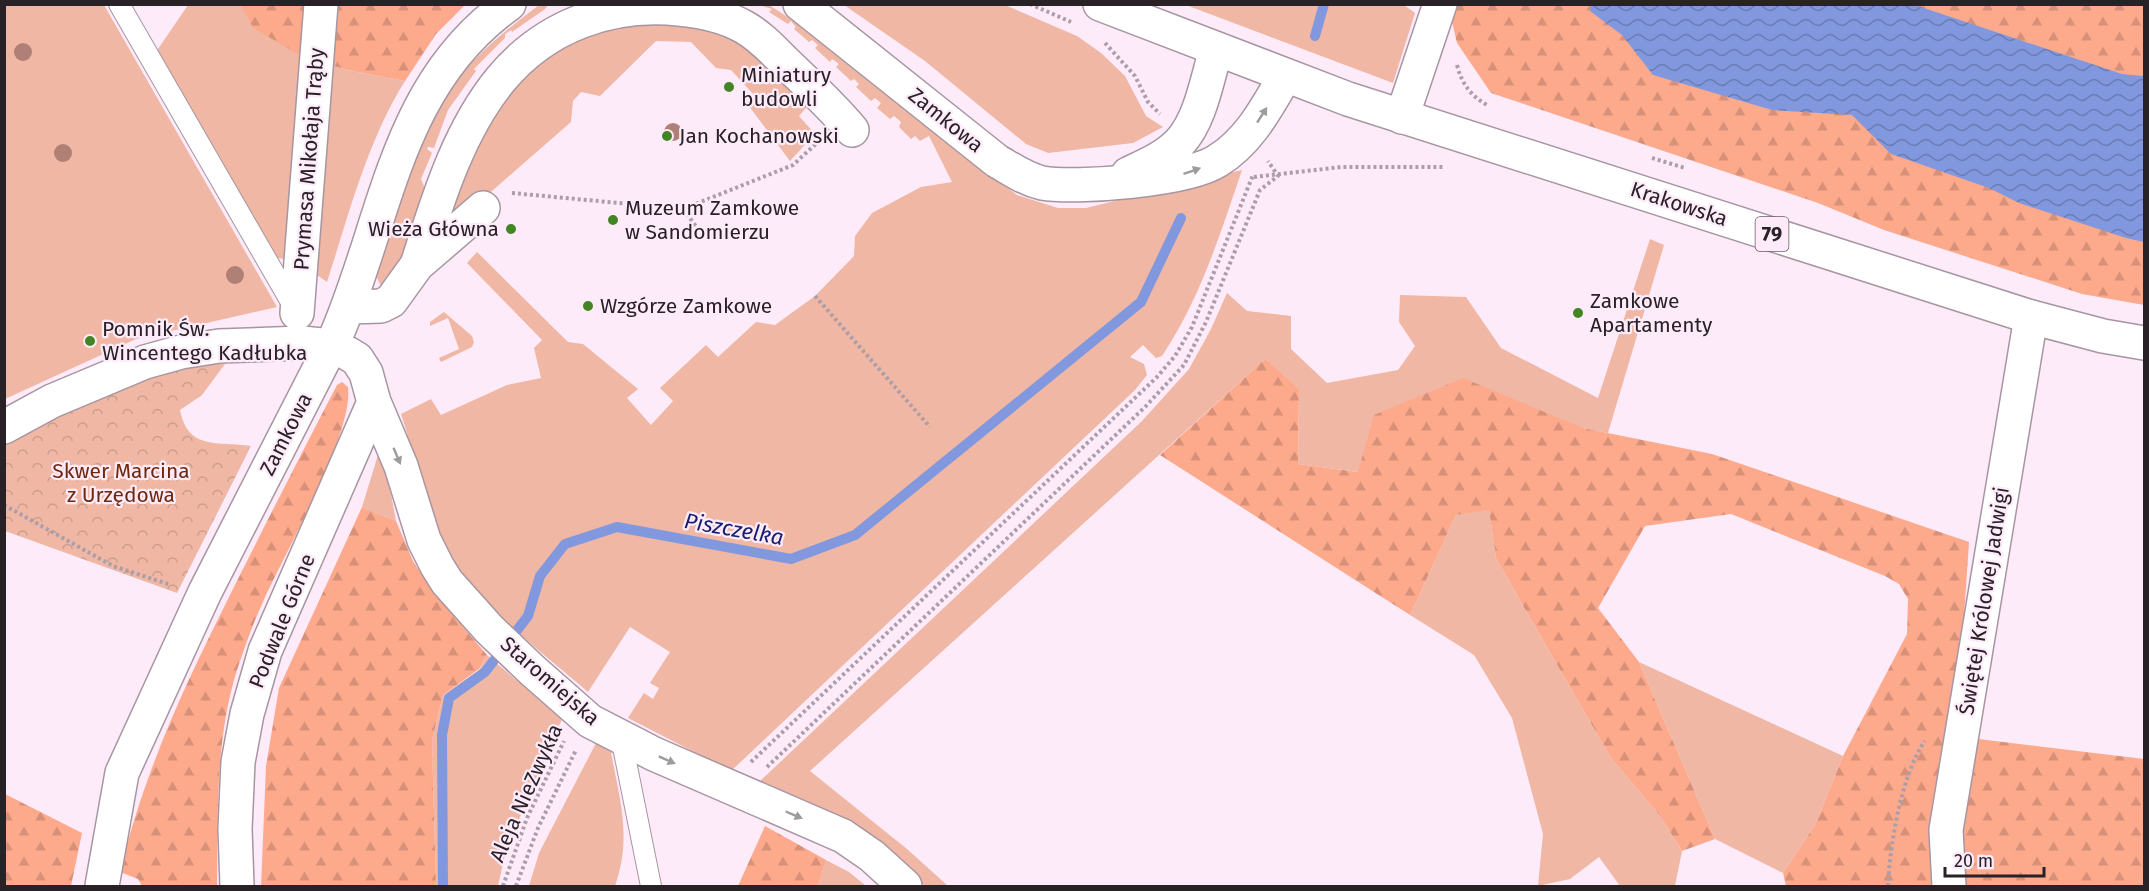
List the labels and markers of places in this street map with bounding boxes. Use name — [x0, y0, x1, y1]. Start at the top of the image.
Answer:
place label: Miniatury budowli — [741, 62, 832, 112]
marker: Miniatury budowli — [722, 80, 736, 94]
place label: Jan Kochanowski — [679, 123, 839, 149]
marker: Jan Kochanowski — [660, 129, 674, 143]
place label: Muzeum Zamkowe w Sandomierzu — [625, 195, 799, 245]
marker: Muzeum Zamkowe w Sandomierzu — [606, 213, 620, 227]
place label: Wieża Główna — [368, 216, 499, 242]
marker: Wieża Główna — [504, 222, 518, 236]
place label: Zamkowe Apartamenty — [1590, 288, 1713, 338]
place label: Wzgórze Zamkowe — [600, 293, 772, 319]
marker: Wzgórze Zamkowe — [581, 299, 595, 313]
marker: Zamkowe Apartamenty — [1571, 306, 1585, 320]
place label: Pomnik Św. Wincentego Kadłubka — [102, 316, 307, 366]
marker: Pomnik Św. Wincentego Kadłubka — [83, 334, 97, 348]

